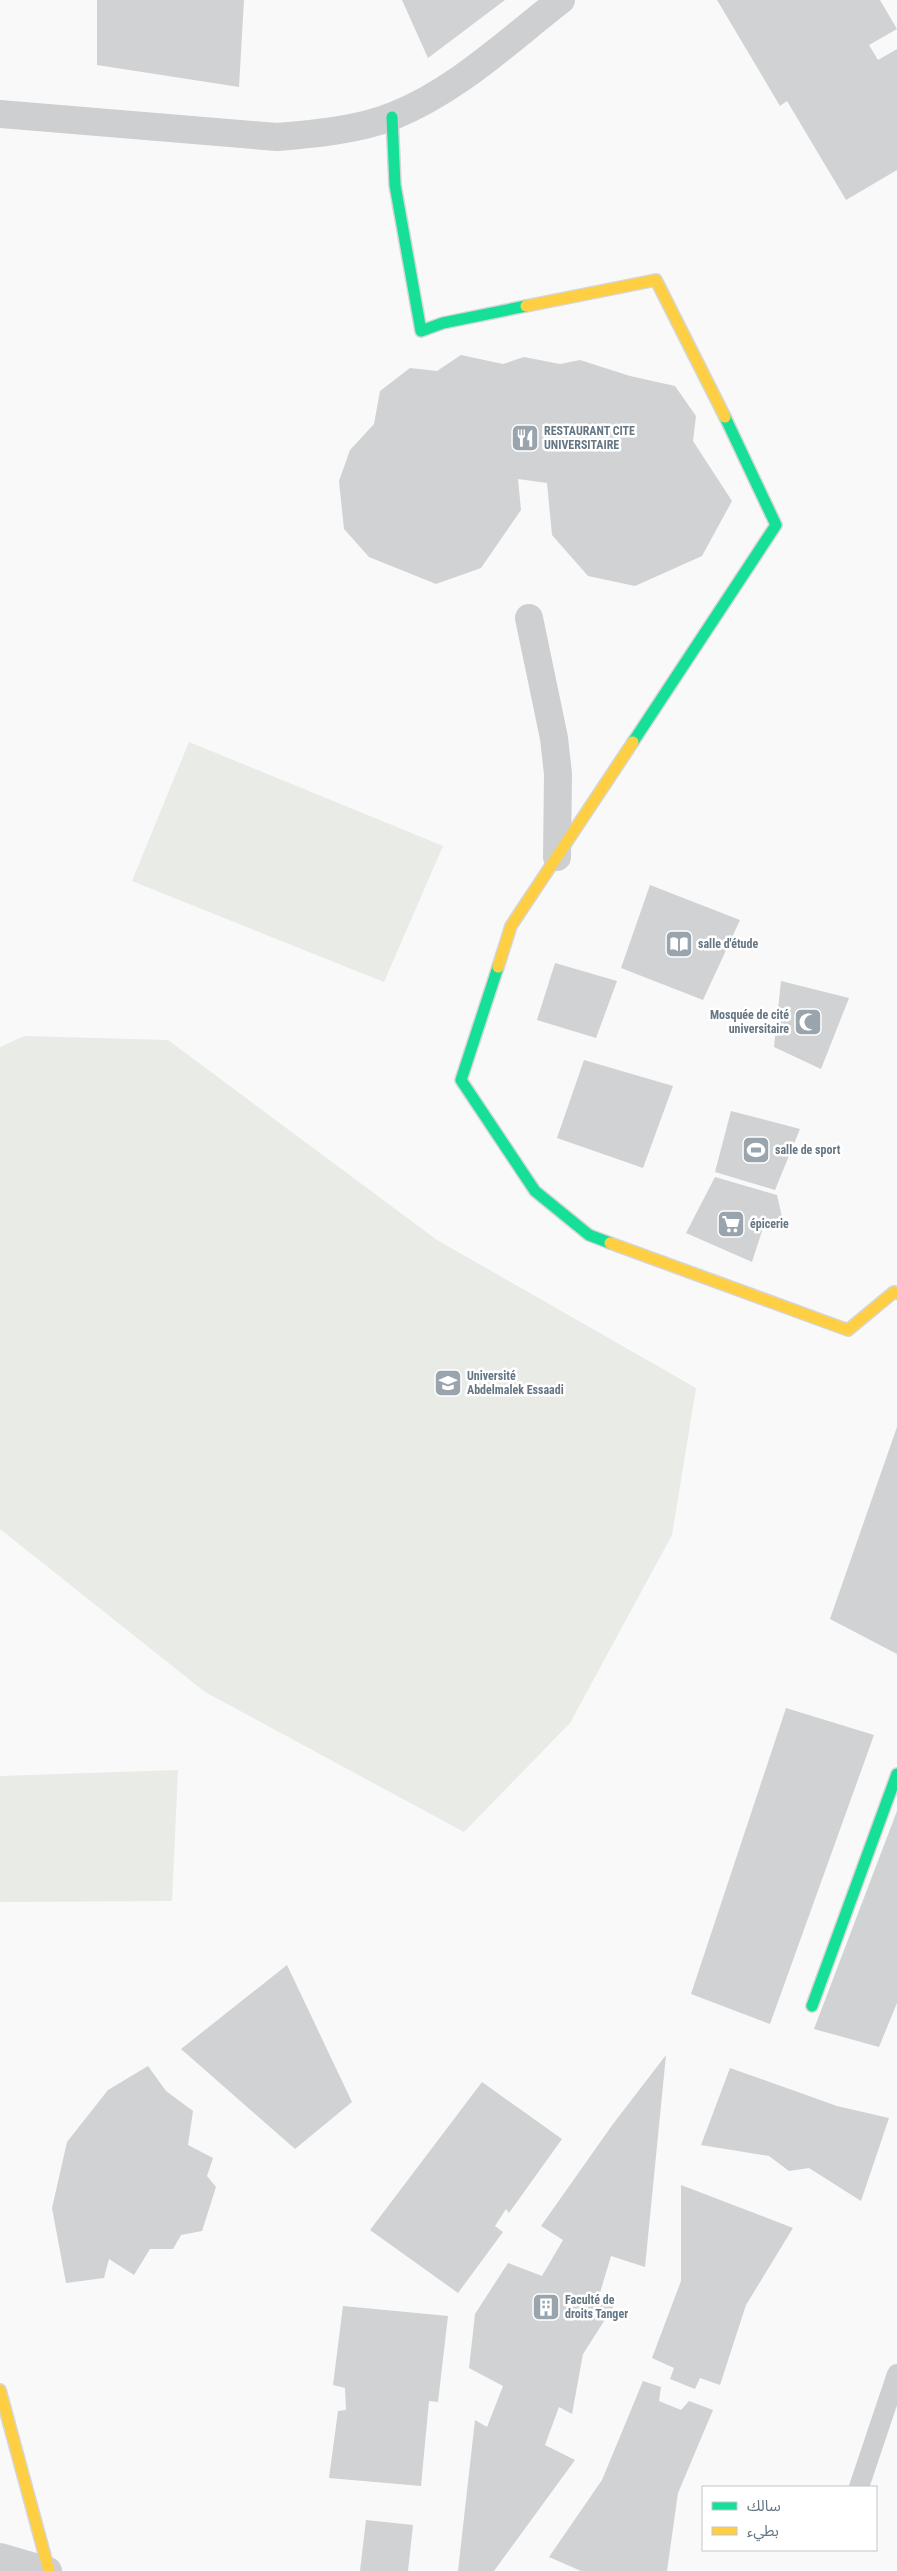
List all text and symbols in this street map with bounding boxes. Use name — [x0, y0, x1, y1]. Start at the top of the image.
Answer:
restaurant icon: RESTAURANT CITE UNIVERSITAIRE — [510, 423, 540, 453]
place label: RESTAURANT CITE UNIVERSITAIRE — [544, 424, 635, 452]
library icon: salle d'étude — [664, 929, 694, 959]
place label: salle d'étude — [698, 937, 758, 951]
mosque icon: Mosquée de cité universitaire — [793, 1007, 823, 1037]
place label: Mosquée de cité universitaire — [710, 1008, 789, 1036]
sports icon: salle de sport — [741, 1135, 771, 1165]
place label: salle de sport — [775, 1143, 841, 1157]
supermarket icon: épicerie — [716, 1209, 746, 1239]
place label: épicerie — [750, 1217, 789, 1231]
school or university icon: Université Abdelmalek Essaadi — [433, 1368, 463, 1398]
place label: Université Abdelmalek Essaadi — [467, 1369, 564, 1397]
building icon: Faculté de droits Tanger — [531, 2292, 561, 2322]
place label: Faculté de droits Tanger — [565, 2293, 628, 2321]
legend — [702, 2486, 877, 2551]
text: سالك — [747, 2497, 781, 2515]
text: بطيء — [747, 2522, 779, 2542]

